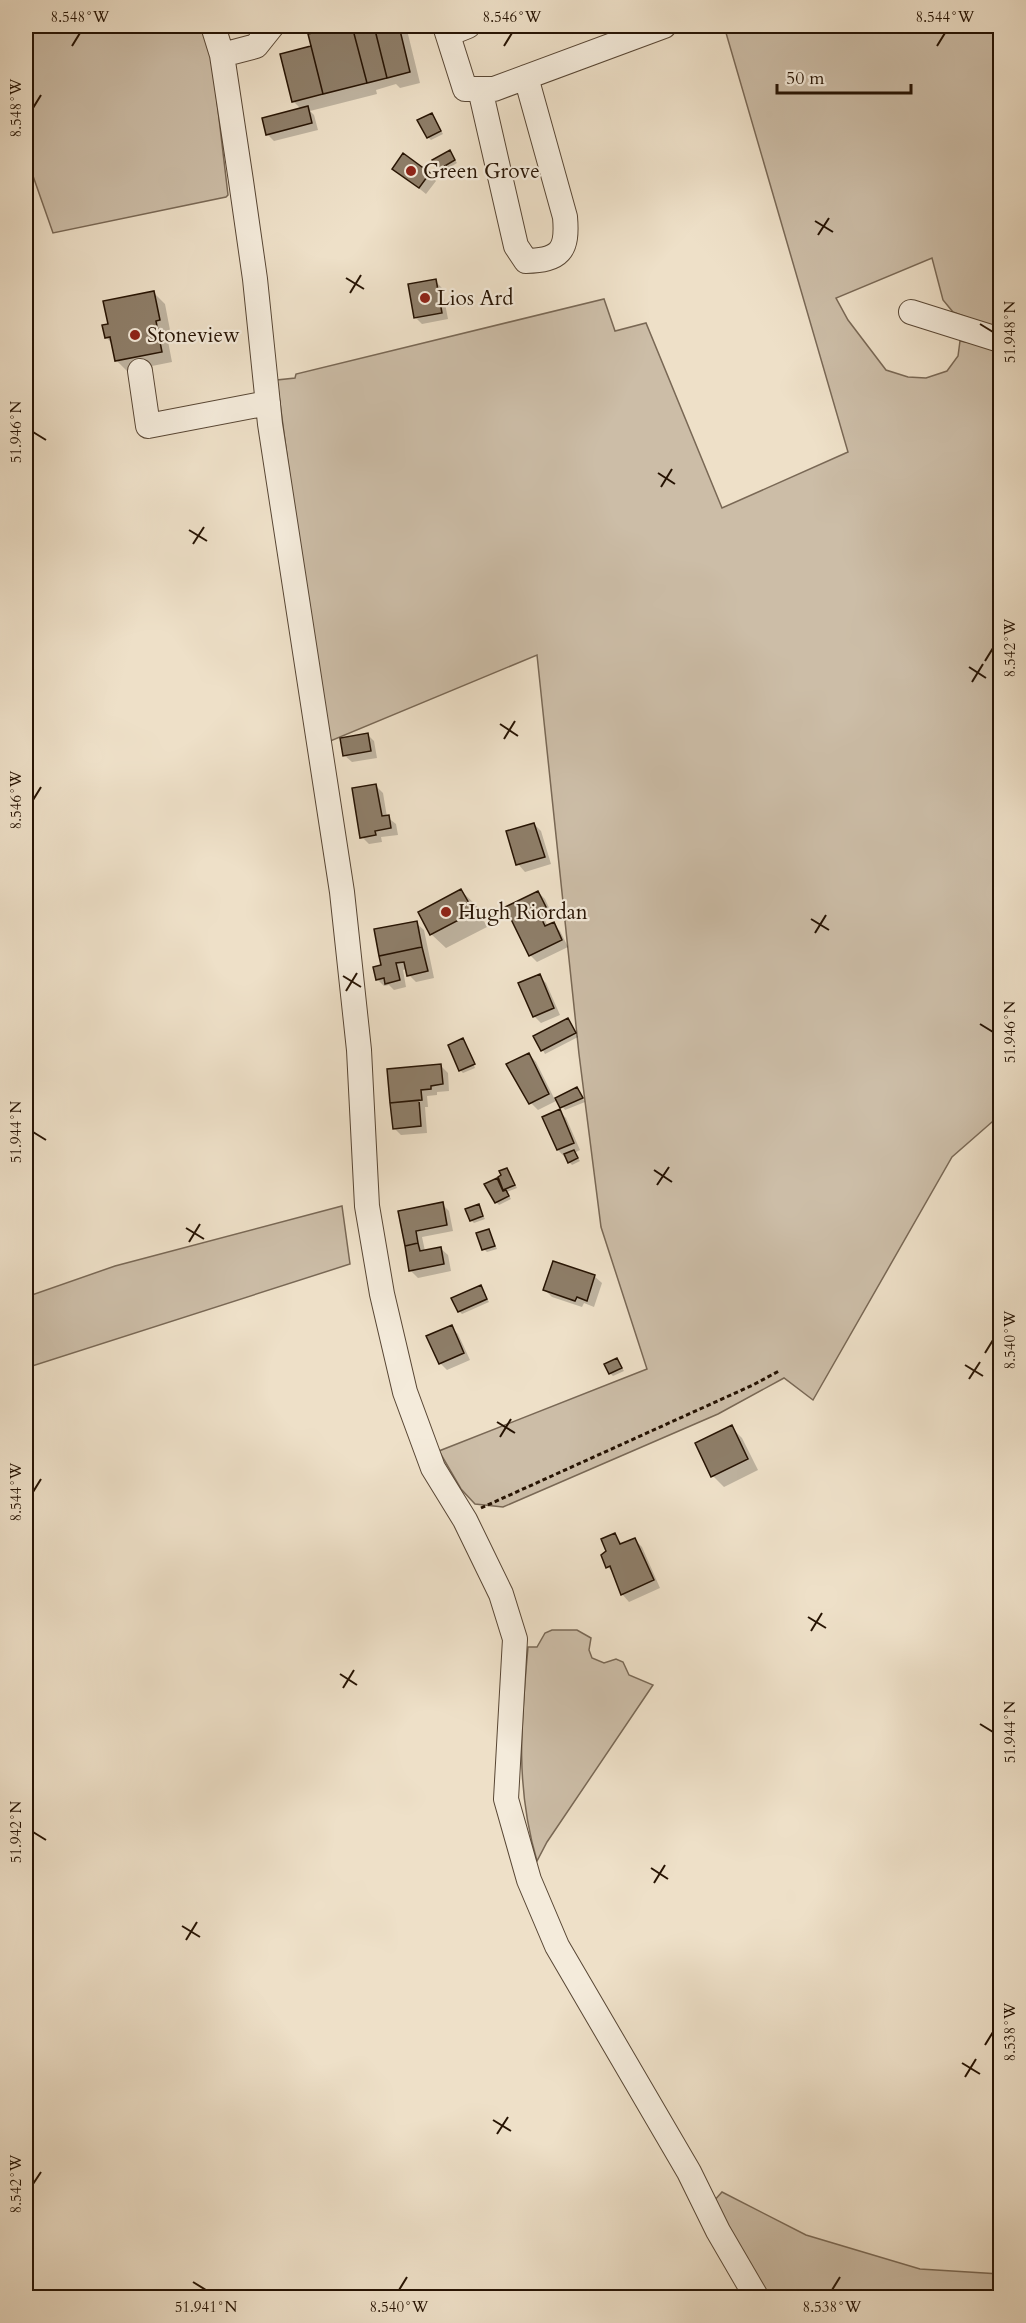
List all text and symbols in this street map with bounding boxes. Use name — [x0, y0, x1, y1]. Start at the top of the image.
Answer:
text: 8.548°W — [51, 7, 110, 27]
text: 8.546°W — [483, 7, 542, 27]
text: 8.544°W — [916, 7, 975, 27]
scale bar — [777, 57, 910, 95]
text: 50 m — [786, 66, 825, 91]
text: 8.548°W — [6, 78, 26, 137]
place label: Green Grove — [423, 157, 540, 186]
marker: Green Grove — [404, 164, 418, 178]
place label: Lios Ard — [437, 284, 513, 313]
marker: Lios Ard — [418, 291, 432, 305]
text: 51.948°N — [1000, 300, 1020, 363]
place label: Stoneview — [147, 321, 240, 350]
marker: Stoneview — [128, 328, 142, 342]
text: 51.946°N — [6, 400, 26, 463]
text: 8.542°W — [1000, 618, 1020, 677]
text: 8.546°W — [6, 770, 26, 829]
place label: Hugh Riordan — [458, 898, 588, 927]
marker: Hugh Riordan — [439, 905, 453, 919]
text: 51.946°N — [1000, 1000, 1020, 1063]
text: 51.944°N — [6, 1100, 26, 1163]
text: 8.540°W — [1000, 1310, 1020, 1369]
text: 8.544°W — [6, 1462, 26, 1521]
text: 51.944°N — [1000, 1700, 1020, 1763]
text: 51.942°N — [6, 1800, 26, 1863]
text: 8.538°W — [1000, 2002, 1020, 2061]
text: 8.542°W — [6, 2154, 26, 2213]
text: 51.941°N — [175, 2297, 238, 2317]
text: 8.540°W — [370, 2297, 429, 2317]
text: 8.538°W — [803, 2297, 862, 2317]

